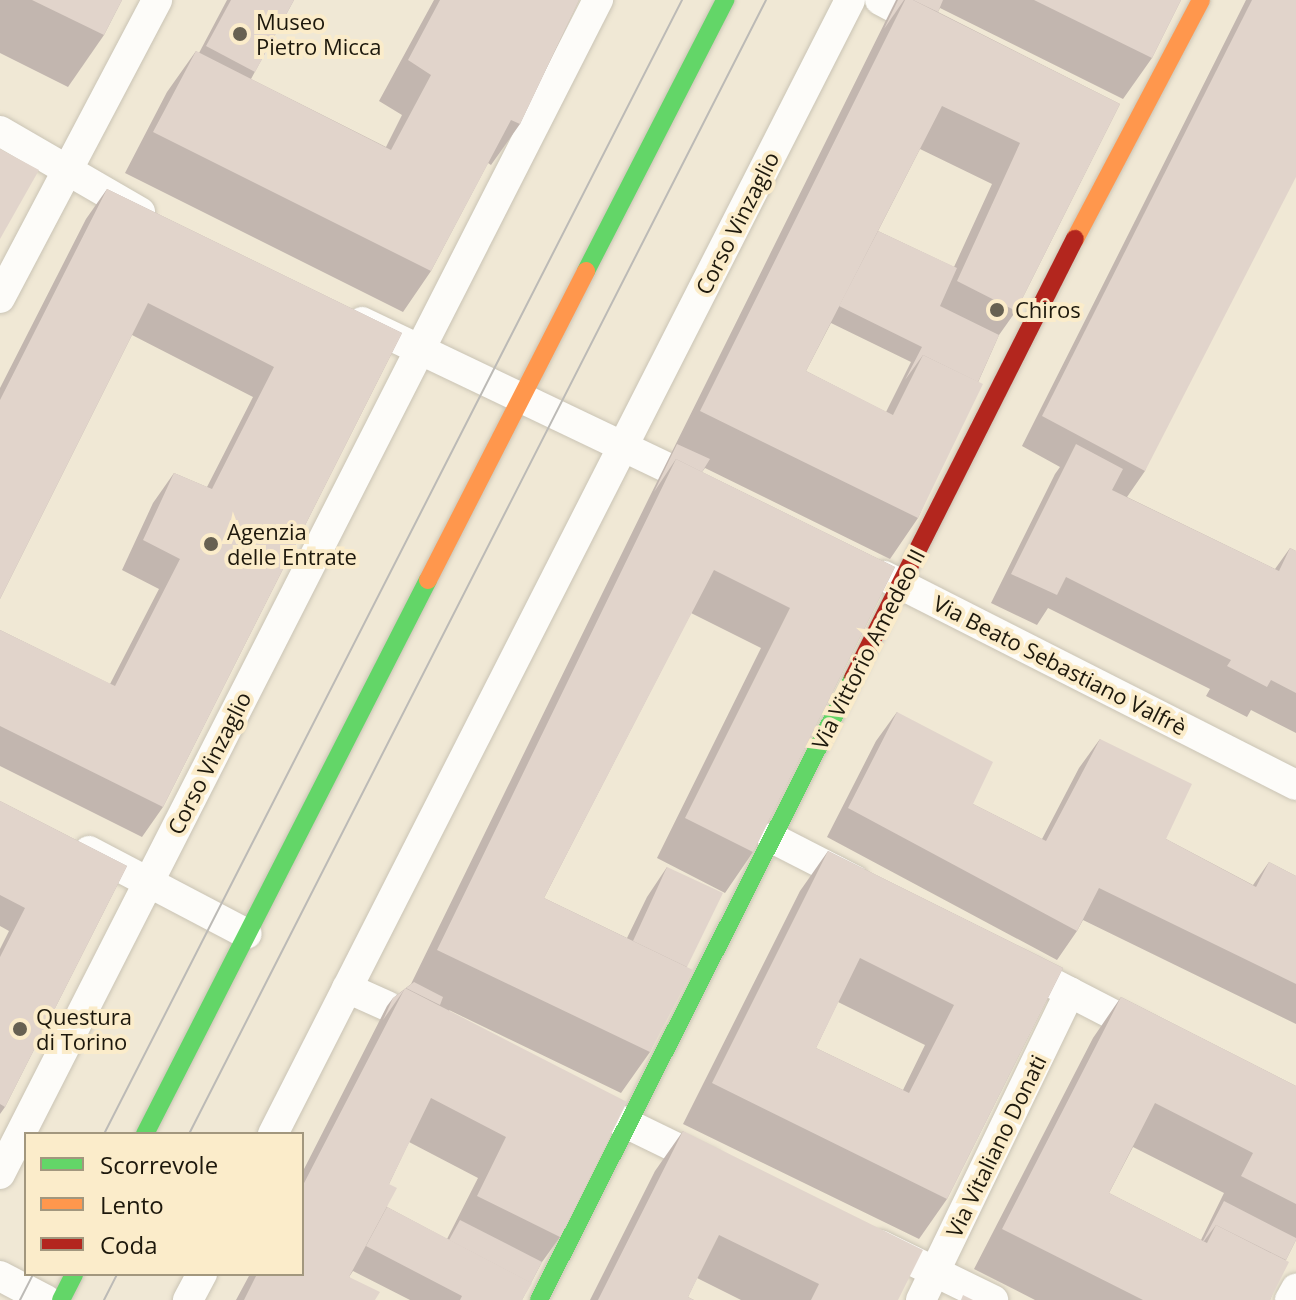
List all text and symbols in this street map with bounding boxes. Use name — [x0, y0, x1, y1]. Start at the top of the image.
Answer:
place label: Museo Pietro Micca — [256, 8, 382, 60]
marker: Museo Pietro Micca — [231, 25, 249, 43]
street label: Corso Vinzaglio — [690, 147, 784, 299]
place label: Chiros — [1015, 297, 1081, 323]
marker: Chiros — [986, 299, 1008, 321]
place label: Agenzia delle Entrate — [227, 518, 357, 570]
marker: Agenzia delle Entrate — [202, 535, 220, 553]
street label: Via Vittorio Amedeo II — [806, 544, 930, 754]
street label: Via Beato Sebastiano Valfrè — [929, 590, 1191, 740]
street label: Corso Vinzaglio — [162, 687, 256, 839]
place label: Questura di Torino — [36, 1003, 132, 1054]
marker: Questura di Torino — [11, 1020, 29, 1038]
street label: Via Vitaliano Donati — [940, 1051, 1052, 1241]
legend — [24, 1132, 304, 1276]
text: Scorrevole — [100, 1148, 218, 1181]
text: Lento — [100, 1188, 164, 1221]
text: Coda — [100, 1228, 158, 1261]

